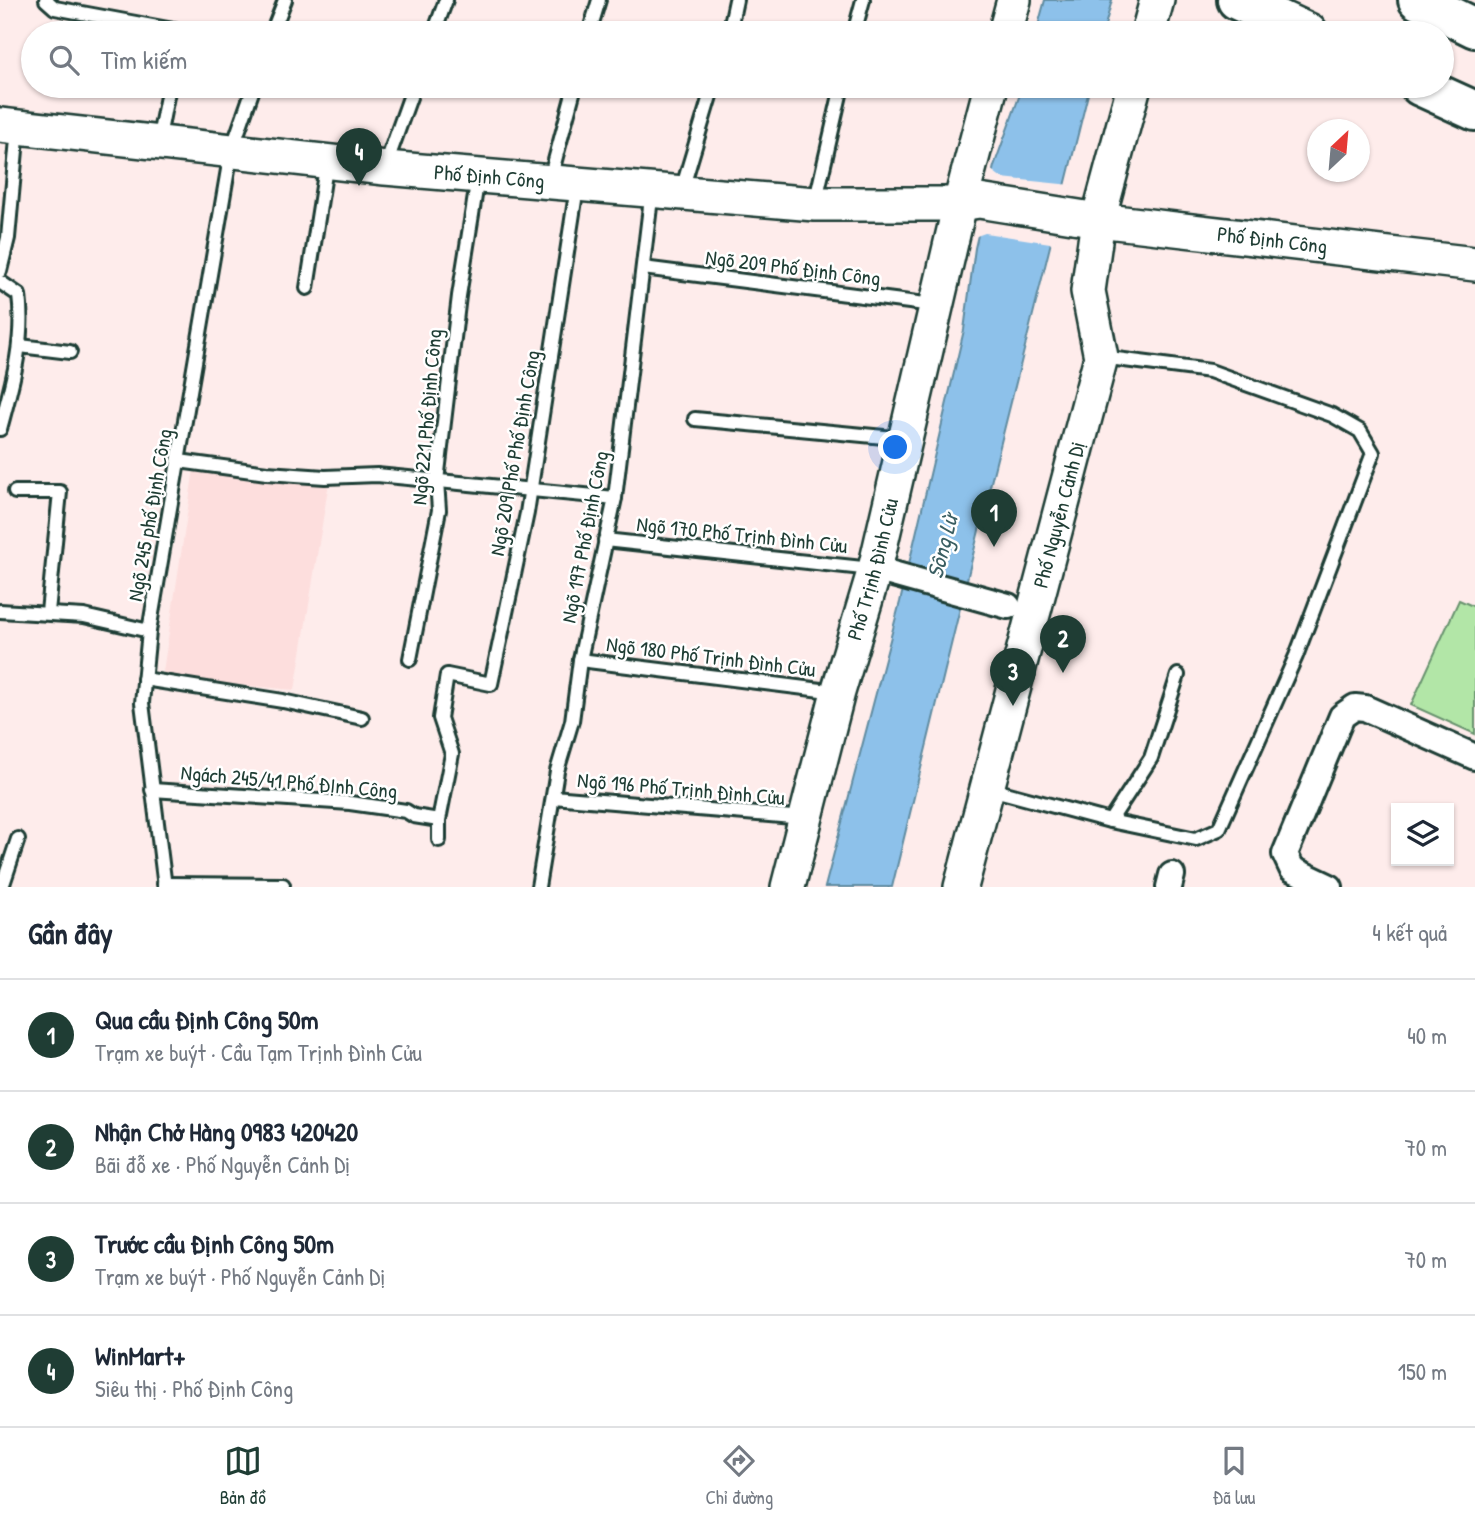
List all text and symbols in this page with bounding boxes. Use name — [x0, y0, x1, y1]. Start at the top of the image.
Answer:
search box — [21, 21, 1454, 98]
icon: search — [45, 41, 83, 79]
text: Tìm kiếm — [101, 42, 187, 77]
north arrow — [1307, 119, 1370, 182]
pin: 4 — [336, 128, 382, 186]
street label: Phố Định Công — [433, 157, 546, 195]
street label: Phố Định Công — [1216, 219, 1329, 261]
street label: Ngõ 209 Phố Định Công — [704, 242, 882, 293]
street label: Ngõ 221 Phố Định Công — [404, 328, 449, 506]
street label: Ngõ 209 Phố Phố Định Công — [482, 348, 547, 558]
street label: Ngõ 245 phố Định Công — [120, 426, 179, 603]
your location — [878, 430, 912, 464]
street label: Phố Nguyễn Cảnh Dị — [1026, 438, 1092, 591]
street label: Ngõ 197 Phố Định Công — [554, 448, 615, 625]
pin: 1 — [971, 489, 1017, 547]
street label: Phố Trịnh Đình Cửu — [839, 495, 905, 644]
water label: Sông Lừ — [919, 508, 966, 582]
street label: Ngõ 170 Phố Trịnh Đình Cửu — [635, 509, 849, 560]
pin: 2 — [1040, 615, 1086, 673]
street label: Ngõ 180 Phố Trịnh Đình Cửu — [605, 629, 818, 684]
pin: 3 — [990, 648, 1036, 706]
street label: Ngách 245/41 Phố ĐỊnh Công — [180, 758, 398, 805]
street label: Ngõ 196 Phố Trịnh Đình Cửu — [576, 765, 787, 812]
map controls — [1391, 803, 1454, 866]
button: layers — [1391, 803, 1454, 866]
text: Gần đây — [28, 913, 113, 953]
text: 4 kết quả — [1372, 917, 1447, 948]
text: Qua cầu Định Công 50m — [95, 1002, 318, 1037]
text: 1 — [47, 1020, 55, 1051]
text: 40 m — [1407, 1020, 1447, 1051]
text: Trạm xe buýt · Cầu Tạm Trịnh Đình Cửu — [95, 1037, 422, 1068]
text: Nhận Chở Hàng 0983 420420 — [95, 1114, 358, 1149]
text: 2 — [46, 1132, 56, 1163]
text: 70 m — [1404, 1132, 1447, 1163]
text: Bãi đỗ xe · Phố Nguyễn Cảnh Dị — [95, 1149, 350, 1180]
text: Trước cầu Định Công 50m — [95, 1226, 334, 1261]
text: 3 — [46, 1244, 56, 1275]
text: 70 m — [1404, 1244, 1447, 1275]
text: Trạm xe buýt · Phố Nguyễn Cảnh Dị — [95, 1261, 385, 1292]
text: WinMart+ — [95, 1338, 186, 1373]
text: 4 — [47, 1356, 55, 1387]
text: 150 m — [1398, 1356, 1447, 1387]
text: Siêu thị · Phố Định Công — [95, 1373, 293, 1404]
tab: Bản đồ — [220, 1442, 266, 1510]
tab: Chỉ đường — [705, 1442, 773, 1510]
tab: Đã lưu — [1213, 1442, 1255, 1510]

